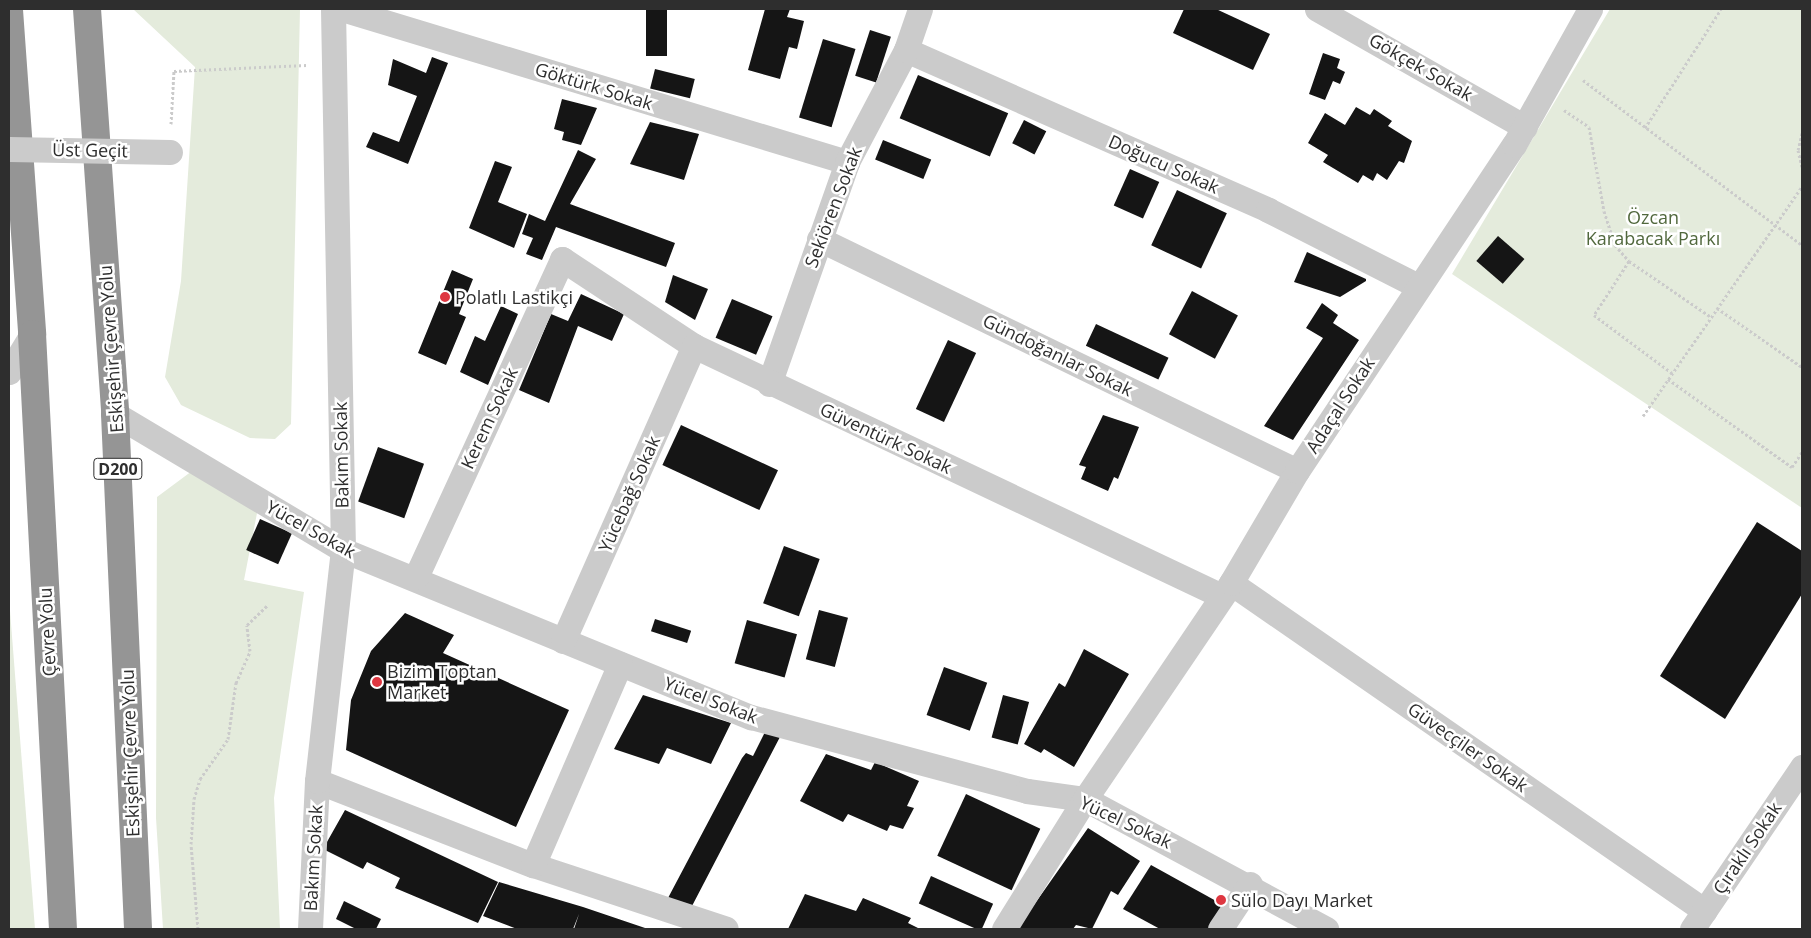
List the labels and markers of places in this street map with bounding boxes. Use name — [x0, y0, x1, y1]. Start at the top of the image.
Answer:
place label: Polatlı Lastikçi — [455, 286, 573, 308]
marker: Polatlı Lastikçi — [439, 291, 451, 303]
place label: Bizim Toptan Market — [387, 661, 497, 704]
marker: Bizim Toptan Market — [371, 676, 383, 688]
place label: Sülo Dayı Market — [1231, 889, 1373, 911]
marker: Sülo Dayı Market — [1215, 894, 1227, 906]

